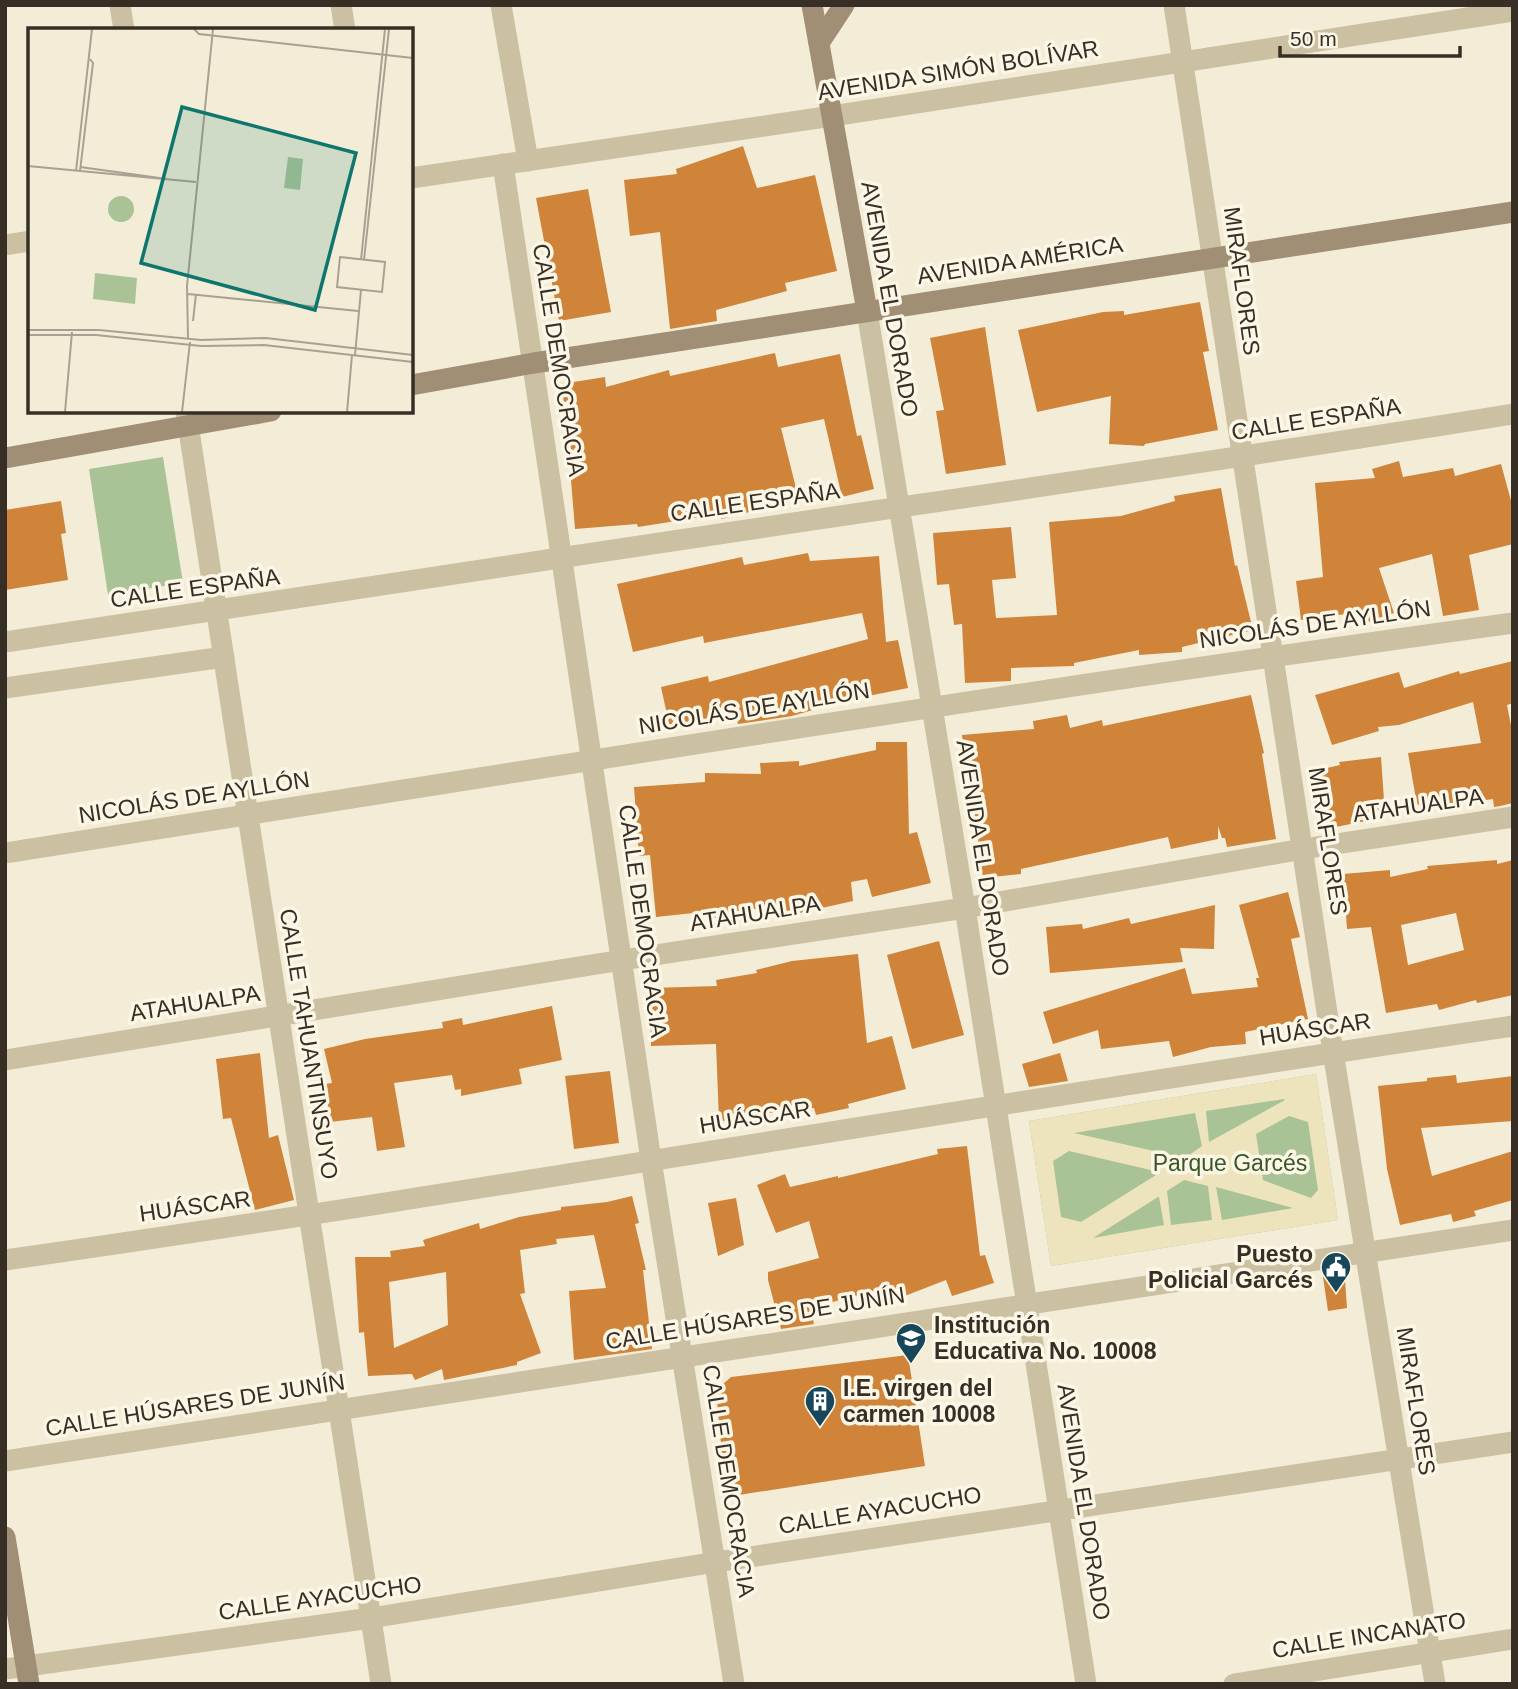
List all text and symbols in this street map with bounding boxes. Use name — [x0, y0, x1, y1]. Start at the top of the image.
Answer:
scale bar — [1280, 14, 1460, 58]
text: 50 m — [1290, 27, 1337, 50]
inset map — [28, 28, 413, 413]
street label: AVENIDA SIMÓN BOLÍVAR — [816, 35, 1100, 105]
street label: AVENIDA EL DORADO — [856, 179, 924, 419]
street label: MIRAFLORES — [1219, 205, 1265, 357]
street label: AVENIDA AMÉRICA — [915, 231, 1125, 289]
street label: CALLE DEMOCRACIA — [528, 242, 590, 479]
street label: CALLE ESPAÑA — [1230, 393, 1403, 445]
street label: CALLE ESPAÑA — [669, 477, 842, 527]
street label: CALLE ESPAÑA — [109, 563, 282, 613]
street label: NICOLÁS DE AYLLÓN — [1198, 595, 1432, 653]
street label: NICOLÁS DE AYLLÓN — [637, 677, 871, 739]
street label: AVENIDA EL DORADO — [951, 738, 1015, 978]
street label: MIRAFLORES — [1303, 765, 1353, 917]
street label: NICOLÁS DE AYLLÓN — [77, 766, 311, 828]
street label: ATAHUALPA — [1351, 783, 1486, 827]
street label: CALLE DEMOCRACIA — [614, 803, 672, 1040]
street label: ATAHUALPA — [688, 890, 823, 936]
street label: CALLE TAHUANTINSUYO — [275, 907, 343, 1181]
street label: ATAHUALPA — [128, 980, 263, 1026]
street label: HUÁSCAR — [1257, 1007, 1373, 1051]
street label: HUÁSCAR — [697, 1095, 813, 1139]
park label: Parque Garcés — [1153, 1150, 1307, 1176]
street label: HUÁSCAR — [138, 1185, 252, 1227]
place label: Puesto Policial Garcés — [1148, 1241, 1313, 1293]
public building icon: Puesto Policial Garcés — [1319, 1250, 1353, 1294]
street label: CALLE HÚSARES DE JUNÍN — [603, 1281, 907, 1355]
place label: Institución Educativa No. 10008 — [934, 1312, 1157, 1364]
school or university icon: Institución Educativa No. 10008 — [894, 1321, 928, 1365]
street label: MIRAFLORES — [1391, 1325, 1441, 1477]
street label: CALLE DEMOCRACIA — [698, 1363, 760, 1600]
street label: CALLE HÚSARES DE JUNÍN — [43, 1368, 347, 1442]
place label: I.E. virgen del carmen 10008 — [843, 1375, 995, 1427]
street label: AVENIDA EL DORADO — [1052, 1382, 1116, 1622]
building icon: I.E. virgen del carmen 10008 — [803, 1384, 837, 1428]
street label: CALLE AYACUCHO — [777, 1481, 983, 1539]
street label: CALLE AYACUCHO — [217, 1571, 423, 1625]
street label: CALLE INCANATO — [1270, 1607, 1468, 1663]

